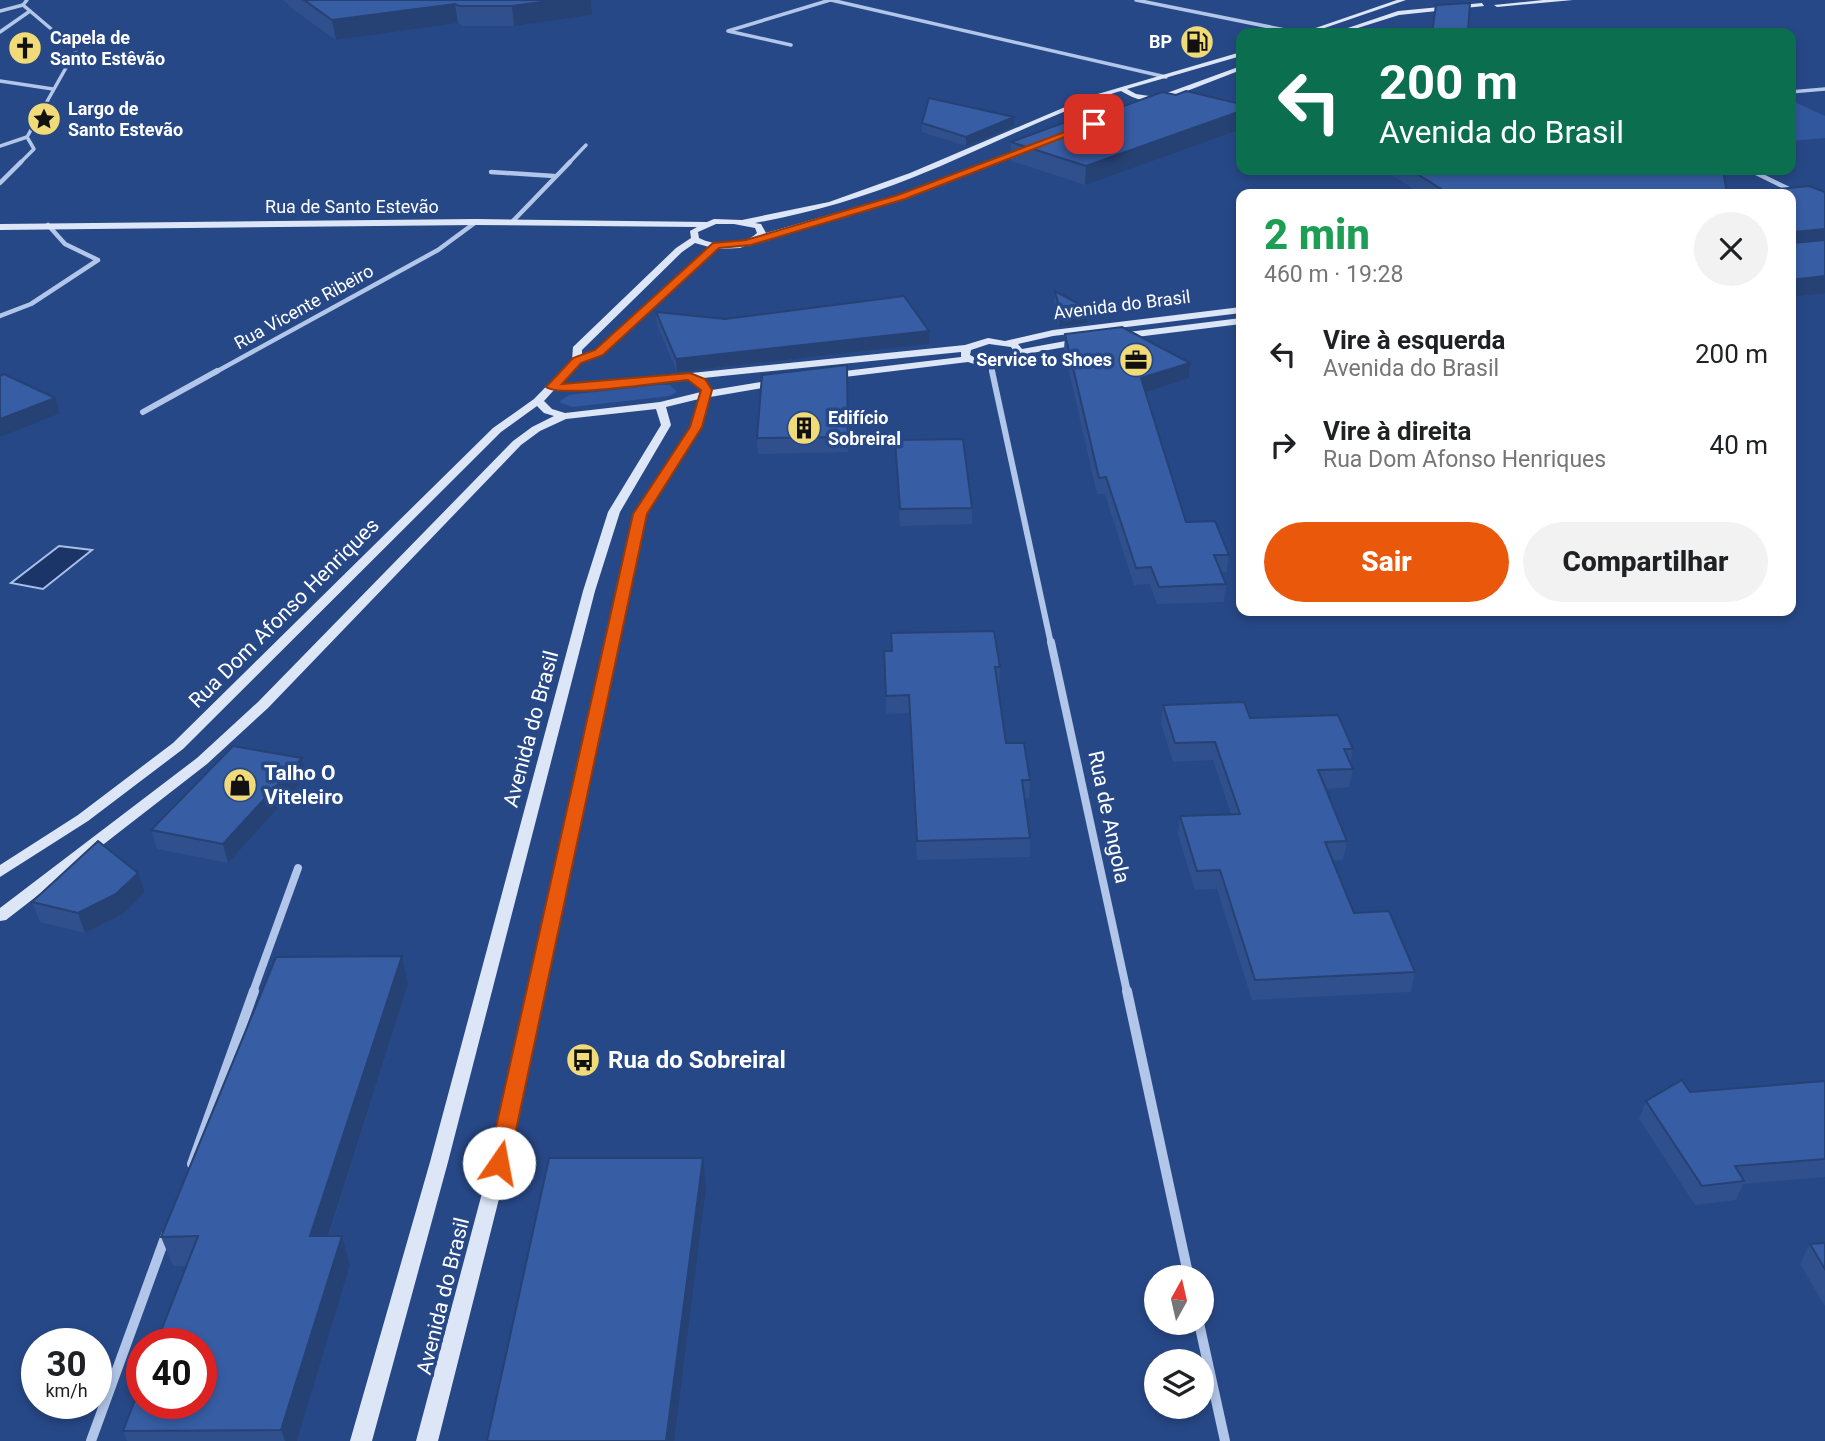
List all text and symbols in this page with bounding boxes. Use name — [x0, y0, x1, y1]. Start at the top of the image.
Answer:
fuel station icon: BP — [1178, 23, 1216, 61]
place label: Capela de Santo Estêvão — [50, 27, 165, 69]
church icon: Capela de Santo Estêvão — [6, 29, 44, 67]
place label: BP — [1149, 31, 1172, 52]
text: 200 m — [1379, 54, 1518, 111]
icon: left — [1264, 56, 1355, 147]
pin — [1064, 94, 1124, 154]
place label: Largo de Santo Estevão — [68, 98, 183, 140]
place icon: Largo de Santo Estevão — [25, 100, 63, 138]
icon: arrive — [1075, 105, 1113, 143]
text: Avenida do Brasil — [1379, 113, 1624, 151]
street label: Rua de Santo Estevão — [265, 196, 439, 217]
text: 2 min — [1264, 210, 1370, 259]
button: close — [1694, 212, 1768, 286]
street label: Rua Vicente Ribeiro — [231, 260, 377, 353]
text: 460 m · 19:28 — [1264, 261, 1403, 288]
street label: Avenida do Brasil — [1052, 286, 1192, 323]
text: Vire à esquerda — [1323, 325, 1506, 355]
icon: left — [1264, 335, 1302, 373]
text: 200 m — [1695, 339, 1768, 369]
office icon: Service to Shoes — [1117, 341, 1155, 379]
place label: Service to Shoes — [976, 349, 1112, 370]
text: Avenida do Brasil — [1323, 355, 1499, 382]
place label: Edifício Sobreiral — [828, 407, 901, 449]
building icon: Edifício Sobreiral — [785, 409, 823, 447]
text: Vire à direita — [1323, 416, 1471, 446]
icon: right — [1264, 426, 1302, 464]
text: 40 m — [1710, 430, 1768, 460]
text: Rua Dom Afonso Henriques — [1323, 446, 1606, 473]
street label: Rua Dom Afonso Henriques — [184, 513, 384, 713]
button: Sair — [1264, 522, 1509, 602]
button: Compartilhar — [1523, 522, 1768, 602]
street label: Avenida do Brasil — [499, 648, 563, 810]
street label: Rua de Angola — [1083, 749, 1135, 885]
place label: Talho O Viteleiro — [264, 761, 344, 809]
shop icon: Talho O Viteleiro — [221, 766, 259, 804]
bus stop icon: Rua do Sobreiral — [564, 1041, 602, 1079]
place label: Rua do Sobreiral — [608, 1046, 786, 1074]
position arrow — [462, 1126, 536, 1200]
street label: Avenida do Brasil — [412, 1215, 474, 1377]
north arrow — [1144, 1265, 1214, 1335]
map controls — [1144, 1265, 1214, 1419]
speed limit sign: 40 — [126, 1328, 217, 1419]
text: 30 — [46, 1344, 87, 1385]
button: layers — [1144, 1349, 1214, 1419]
text: km/h — [45, 1380, 88, 1401]

